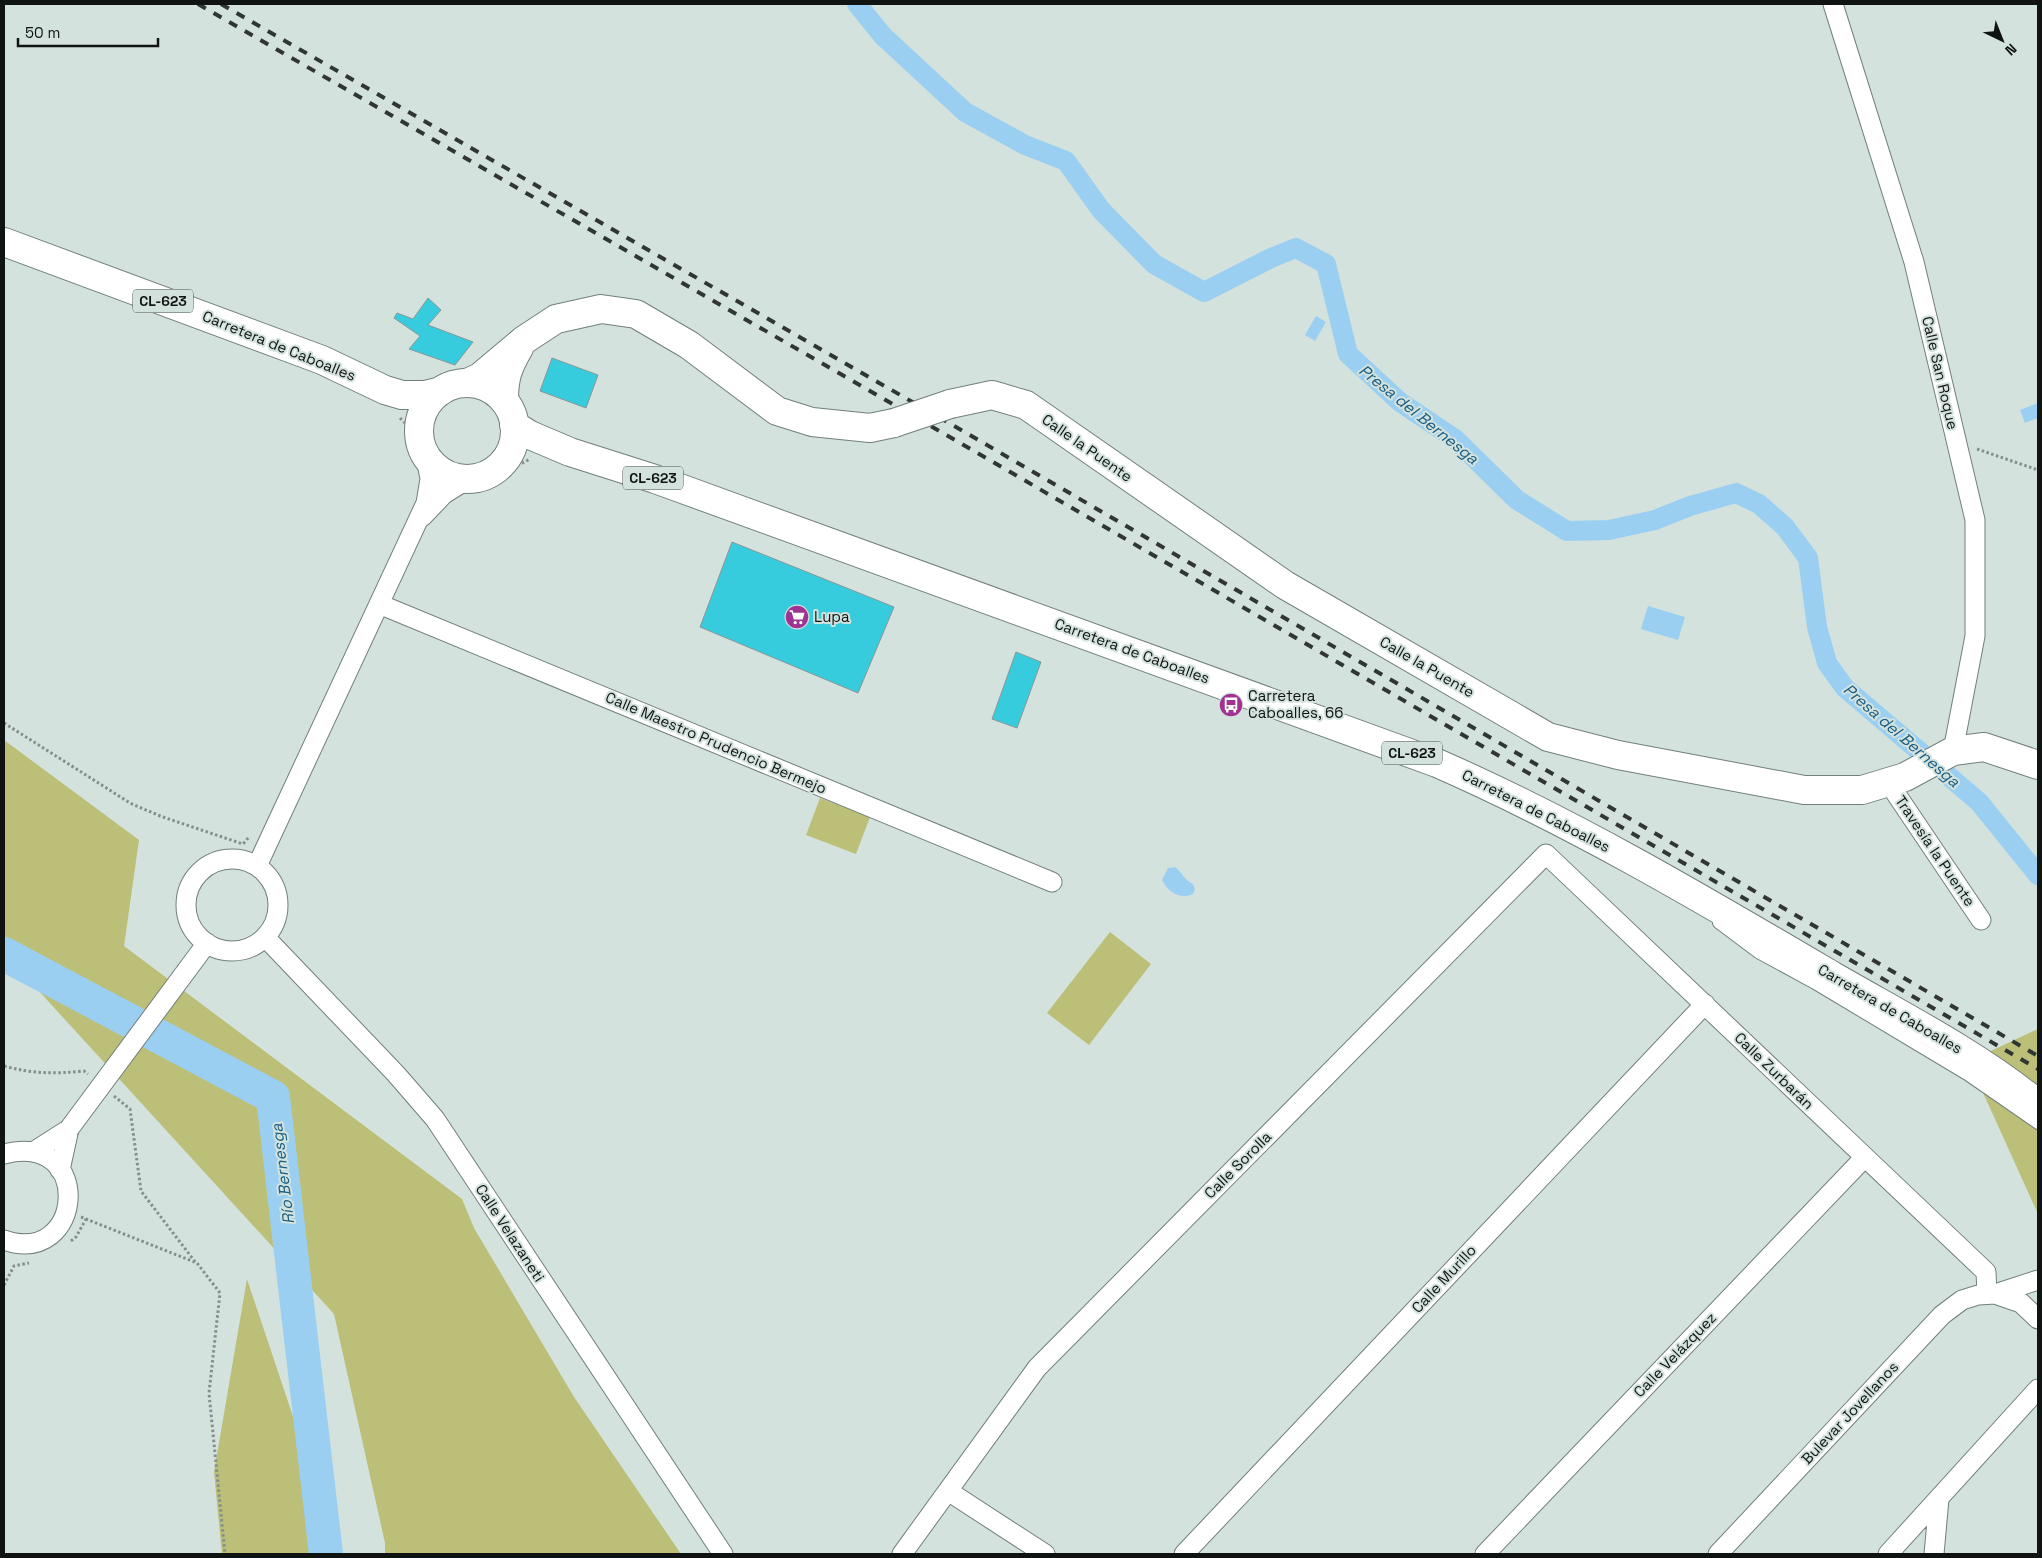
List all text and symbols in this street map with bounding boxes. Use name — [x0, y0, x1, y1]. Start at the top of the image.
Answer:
scale bar — [18, 15, 158, 47]
north arrow — [1977, 15, 2027, 65]
text: 50 m — [25, 23, 60, 42]
text: N — [2001, 40, 2020, 59]
road number: CL-623 — [133, 290, 193, 312]
street label: Carretera de Caboalles — [200, 306, 359, 385]
street label: Calle San Roque — [1918, 314, 1963, 431]
water label: Presa del Bernesga — [1355, 360, 1483, 469]
street label: Calle la Puente — [1038, 409, 1136, 486]
road number: CL-623 — [623, 466, 683, 489]
supermarket icon: Lupa — [784, 604, 810, 630]
place label: Lupa — [814, 607, 850, 626]
street label: Carretera de Caboalles — [1052, 614, 1212, 687]
street label: Calle la Puente — [1377, 632, 1478, 701]
water label: Presa del Bernesga — [1839, 679, 1965, 792]
place label: Carretera Caboalles, 66 — [1248, 686, 1343, 722]
street label: Calle Maestro Prudencio Bermejo — [603, 687, 830, 798]
bus stop icon: Carretera Caboalles, 66 — [1218, 692, 1244, 718]
road number: CL-623 — [1382, 741, 1442, 764]
street label: Carretera de Caboalles — [1459, 765, 1614, 856]
street label: Travesía la Puente — [1891, 792, 1980, 910]
street label: Carretera de Caboalles — [1815, 959, 1966, 1058]
street label: Calle Zurbarán — [1731, 1028, 1818, 1113]
water label: Río Bernesga — [266, 1122, 299, 1225]
street label: Calle Sorolla — [1200, 1127, 1276, 1202]
street label: Calle Velazaneti — [472, 1180, 549, 1285]
street label: Calle Murillo — [1407, 1241, 1480, 1317]
street label: Calle Velázquez — [1629, 1308, 1720, 1401]
street label: Bulevar Jovellanos — [1797, 1357, 1902, 1468]

